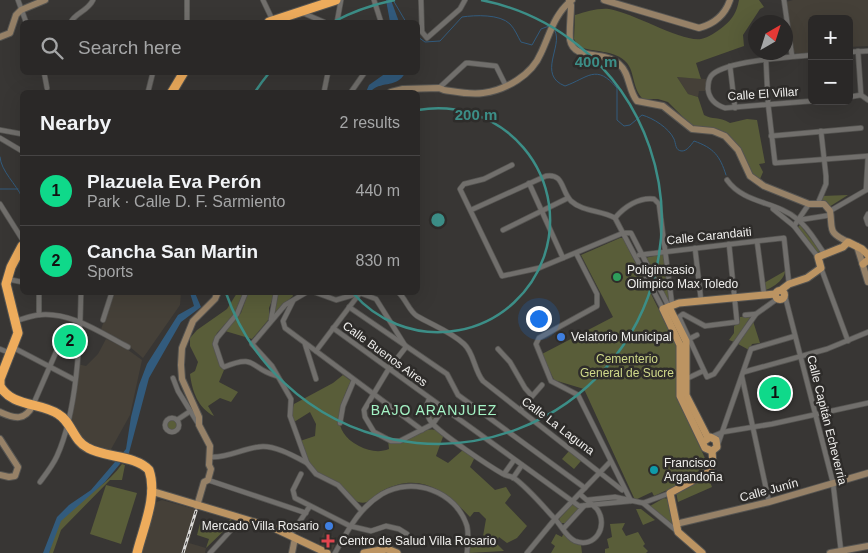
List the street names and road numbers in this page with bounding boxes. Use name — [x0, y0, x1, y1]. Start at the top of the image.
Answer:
street label: Calle El Villar — [727, 85, 799, 103]
street label: Calle Carandaiti — [666, 225, 752, 247]
street label: Calle Buenos Aires — [340, 319, 430, 389]
street label: Calle Capitán Echeverria — [804, 354, 850, 486]
street label: Calle La Laguna — [519, 394, 597, 458]
street label: Calle Junín — [738, 475, 800, 505]

